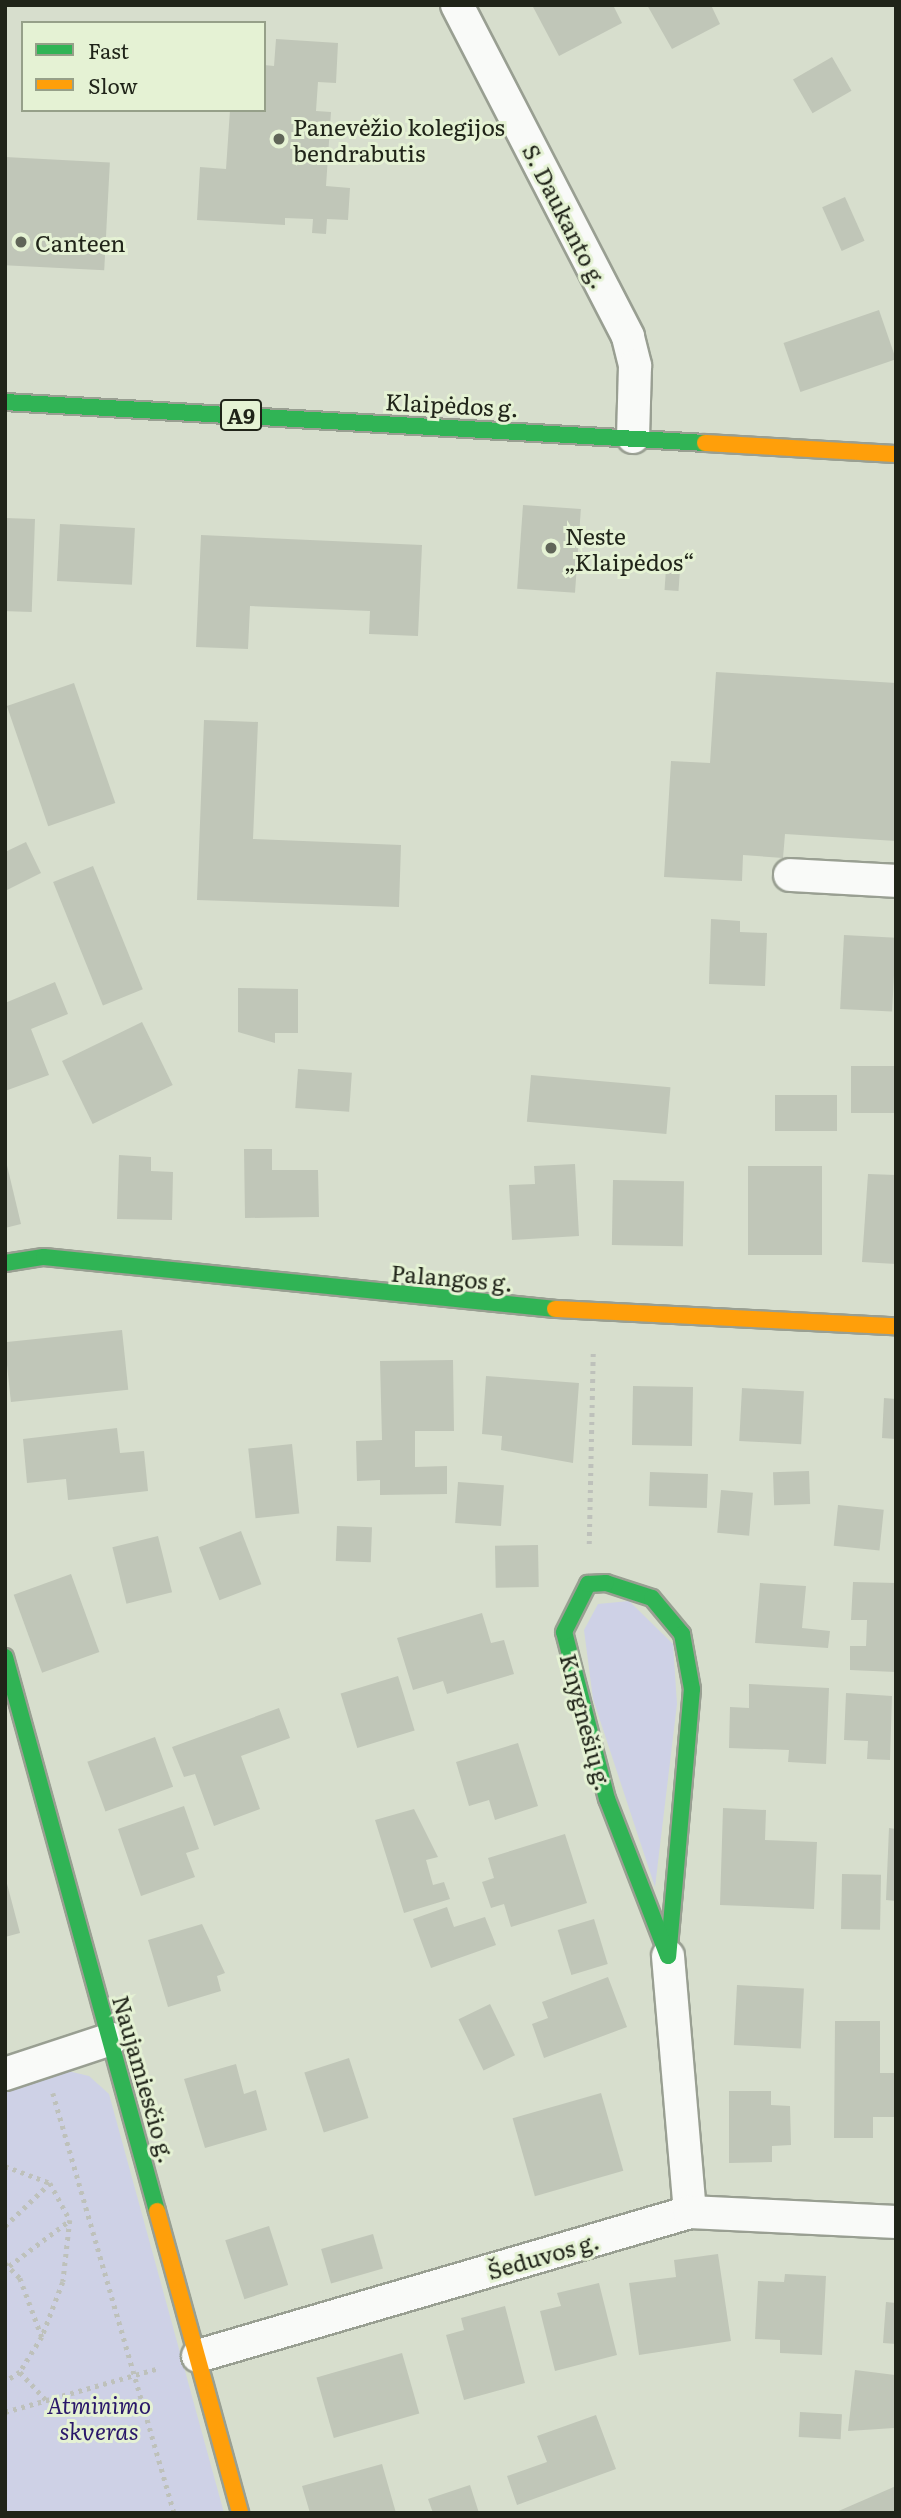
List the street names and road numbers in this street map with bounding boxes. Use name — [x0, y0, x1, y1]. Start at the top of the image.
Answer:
street label: S. Daukanto g. — [518, 139, 614, 293]
street label: Klaipėdos g. — [385, 387, 519, 421]
road number: A9 — [220, 398, 262, 432]
street label: Palangos g. — [390, 1258, 514, 1296]
street label: Knygnešių g. — [555, 1650, 619, 1794]
street label: Naujamiesčio g. — [108, 1992, 182, 2166]
street label: Šeduvos g. — [484, 2226, 602, 2284]

